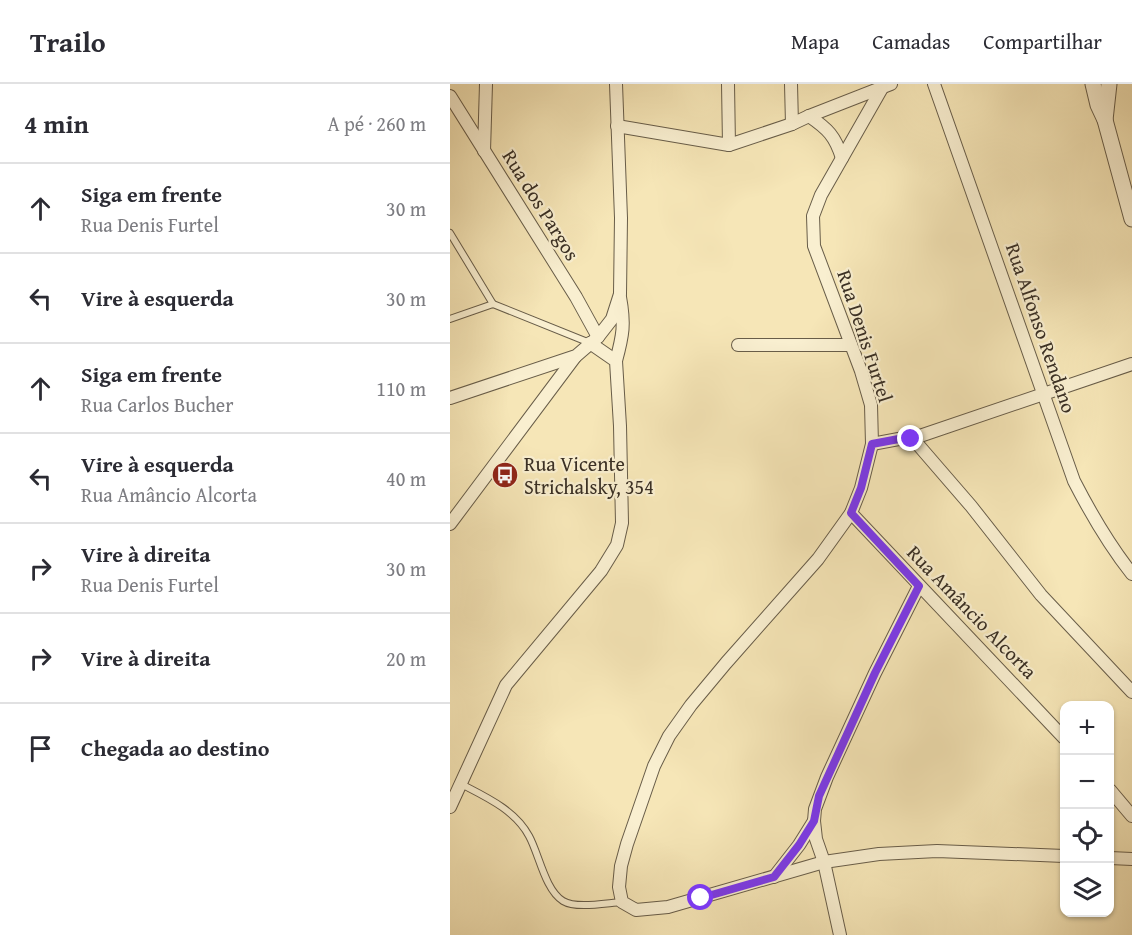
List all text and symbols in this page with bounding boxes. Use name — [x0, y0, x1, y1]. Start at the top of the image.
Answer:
text: Trailo — [30, 21, 106, 62]
text: Mapa — [791, 26, 839, 57]
text: Camadas — [872, 26, 950, 57]
text: Compartilhar — [983, 26, 1102, 57]
text: 4 min — [24, 104, 89, 143]
text: A pé · 260 m — [328, 109, 426, 138]
street label: Rua dos Pargos — [496, 144, 587, 266]
text: Siga em frente — [81, 178, 222, 210]
icon: ahead — [24, 192, 57, 225]
text: 30 m — [386, 194, 426, 223]
text: Rua Denis Furtel — [81, 210, 219, 239]
street label: Rua Alfonso Rendano — [999, 239, 1084, 417]
street label: Rua Denis Furtel — [830, 266, 901, 406]
icon: left — [24, 282, 57, 315]
text: Vire à esquerda — [81, 282, 234, 314]
text: 30 m — [386, 284, 426, 313]
text: Siga em frente — [81, 358, 222, 390]
icon: ahead — [24, 372, 57, 405]
text: 110 m — [376, 374, 426, 403]
text: Rua Carlos Bucher — [81, 390, 234, 419]
route end — [897, 425, 923, 451]
text: Vire à esquerda — [81, 448, 234, 480]
place label: Rua Vicente Strichalsky, 354 — [524, 449, 654, 501]
bus stop icon: Rua Vicente Strichalsky, 354 — [490, 460, 520, 490]
icon: left — [24, 462, 57, 495]
text: 40 m — [386, 464, 426, 493]
text: Rua Amâncio Alcorta — [81, 480, 257, 509]
text: Vire à direita — [81, 538, 211, 570]
street label: Rua Amâncio Alcorta — [901, 538, 1044, 685]
icon: right — [24, 552, 57, 585]
text: 30 m — [386, 554, 426, 583]
text: Rua Denis Furtel — [81, 570, 219, 599]
icon: right — [24, 642, 57, 675]
text: Vire à direita — [81, 642, 211, 674]
text: 20 m — [386, 644, 426, 673]
map controls — [1060, 701, 1114, 917]
button: + — [1060, 701, 1114, 755]
icon: arrive — [24, 732, 57, 765]
text: Chegada ao destino — [81, 732, 269, 764]
button: − — [1060, 755, 1114, 809]
button: locate — [1060, 809, 1114, 863]
button: layers — [1060, 863, 1114, 917]
route start — [687, 884, 713, 910]

